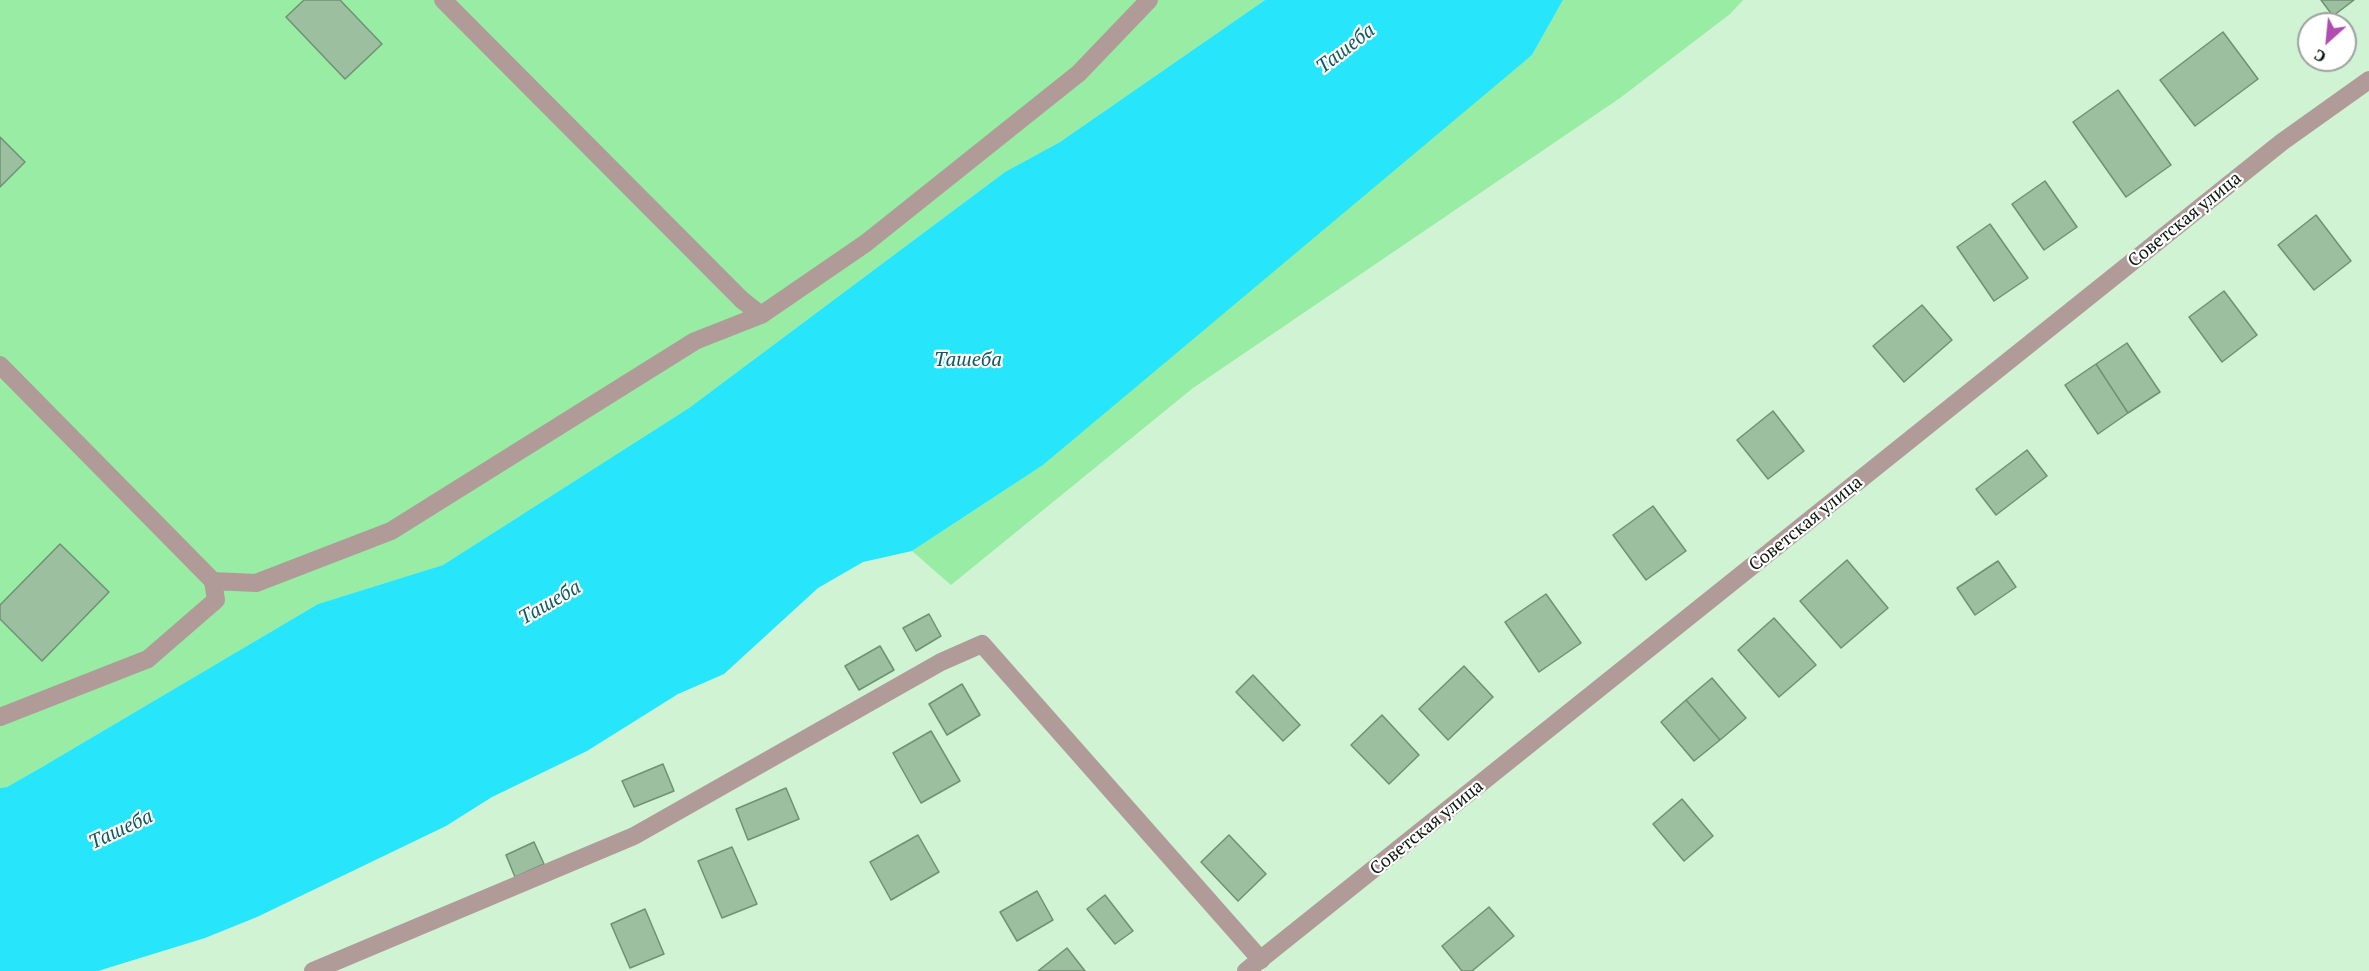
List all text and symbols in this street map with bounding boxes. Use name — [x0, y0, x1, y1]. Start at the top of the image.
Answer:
north arrow — [2297, 12, 2357, 72]
water label: Ташеба — [1312, 19, 1380, 79]
text: С — [2310, 44, 2329, 68]
street label: Советская улица — [2124, 168, 2246, 272]
water label: Ташеба — [934, 348, 1002, 372]
street label: Советская улица — [1745, 472, 1867, 576]
water label: Ташеба — [515, 576, 585, 630]
street label: Советская улица — [1366, 776, 1488, 880]
water label: Ташеба — [85, 805, 157, 855]

